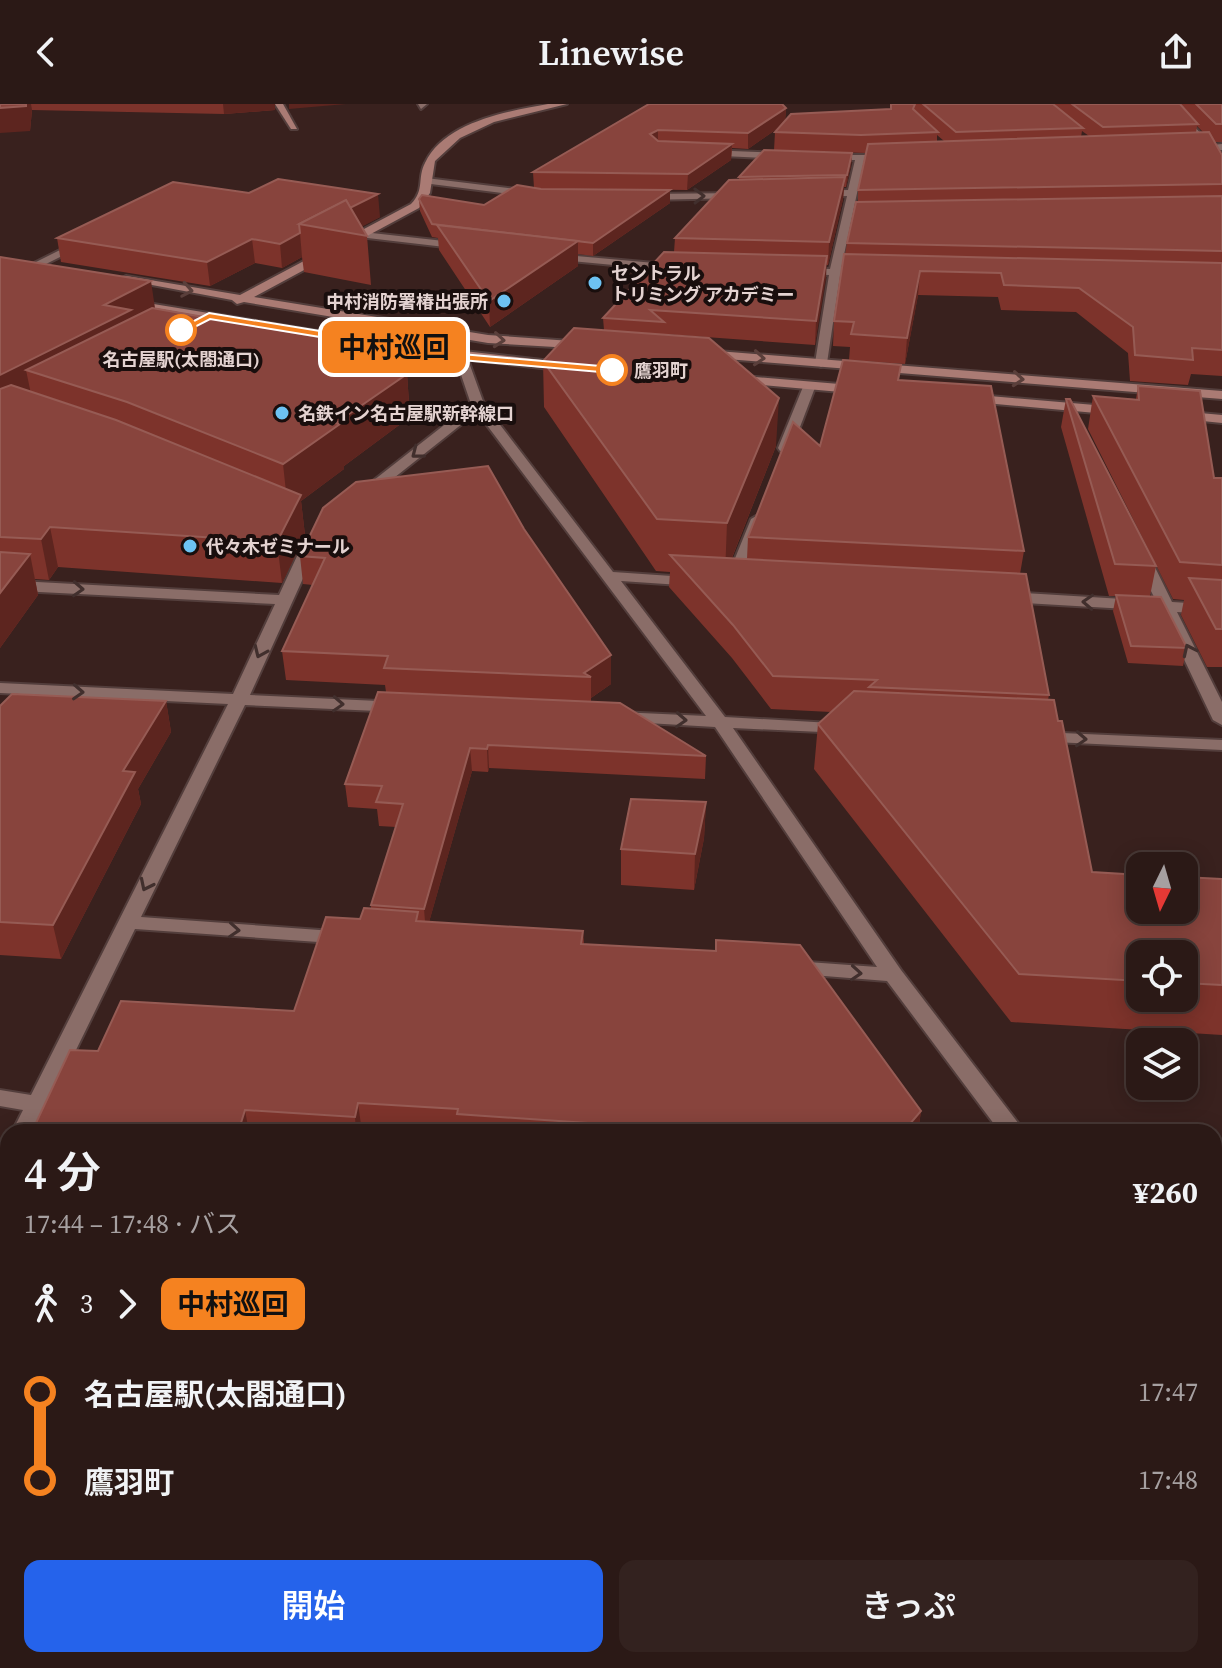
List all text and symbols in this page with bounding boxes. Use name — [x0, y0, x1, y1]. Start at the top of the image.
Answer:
text: Linewise — [538, 28, 684, 77]
icon: back — [24, 30, 68, 74]
icon: share — [1154, 30, 1198, 74]
one-way arrow — [693, 187, 706, 205]
place label: セントラル トリミング アカデミー — [611, 261, 795, 307]
marker: セントラル トリミング アカデミー — [586, 274, 604, 292]
one-way arrow — [180, 280, 194, 297]
place label: 中村消防署椿出張所 — [326, 289, 488, 314]
marker: 中村消防署椿出張所 — [495, 292, 513, 310]
marker: 名古屋駅(太閤通口) — [166, 315, 196, 345]
line badge: 中村巡回 — [338, 321, 450, 373]
text: 中村巡回 — [338, 328, 450, 366]
one-way arrow — [493, 331, 506, 348]
place label: 名古屋駅(太閤通口) — [102, 347, 260, 372]
one-way arrow — [753, 349, 766, 366]
marker: 鷹羽町 — [597, 355, 627, 385]
place label: 鷹羽町 — [634, 358, 688, 383]
one-way arrow — [1012, 370, 1025, 387]
place label: 名鉄イン名古屋駅新幹線口 — [298, 401, 514, 426]
marker: 名鉄イン名古屋駅新幹線口 — [273, 404, 291, 422]
one-way arrow — [411, 444, 426, 458]
place label: 代々木ゼミナール — [205, 534, 350, 559]
marker: 代々木ゼミナール — [181, 537, 199, 555]
one-way arrow — [72, 580, 85, 597]
one-way arrow — [1081, 594, 1094, 611]
one-way arrow — [1183, 643, 1199, 658]
one-way arrow — [254, 644, 270, 658]
one-way arrow — [72, 683, 85, 700]
one-way arrow — [332, 695, 345, 712]
one-way arrow — [675, 712, 688, 729]
one-way arrow — [1075, 730, 1088, 747]
north arrow — [1126, 852, 1198, 924]
map controls — [1126, 852, 1198, 1100]
one-way arrow — [140, 877, 156, 892]
one-way arrow — [228, 921, 241, 938]
button: locate — [1126, 940, 1198, 1012]
one-way arrow — [850, 964, 863, 981]
button: layers — [1126, 1028, 1198, 1100]
text: 4 分 — [24, 1142, 101, 1203]
text: ¥260 — [1133, 1172, 1198, 1213]
text: 17:44 – 17:48 · バス — [24, 1206, 241, 1242]
icon: walk — [24, 1282, 68, 1326]
icon: forward — [105, 1282, 149, 1326]
text: 中村巡回 — [177, 1285, 289, 1323]
text: 3 — [80, 1286, 93, 1322]
text: 名古屋駅(太閤通口) — [84, 1374, 347, 1415]
text: 17:47 — [1138, 1374, 1198, 1410]
text: 鷹羽町 — [84, 1462, 174, 1503]
text: 17:48 — [1138, 1462, 1198, 1498]
button: 開始 — [24, 1560, 603, 1652]
button: きっぷ — [619, 1560, 1198, 1652]

